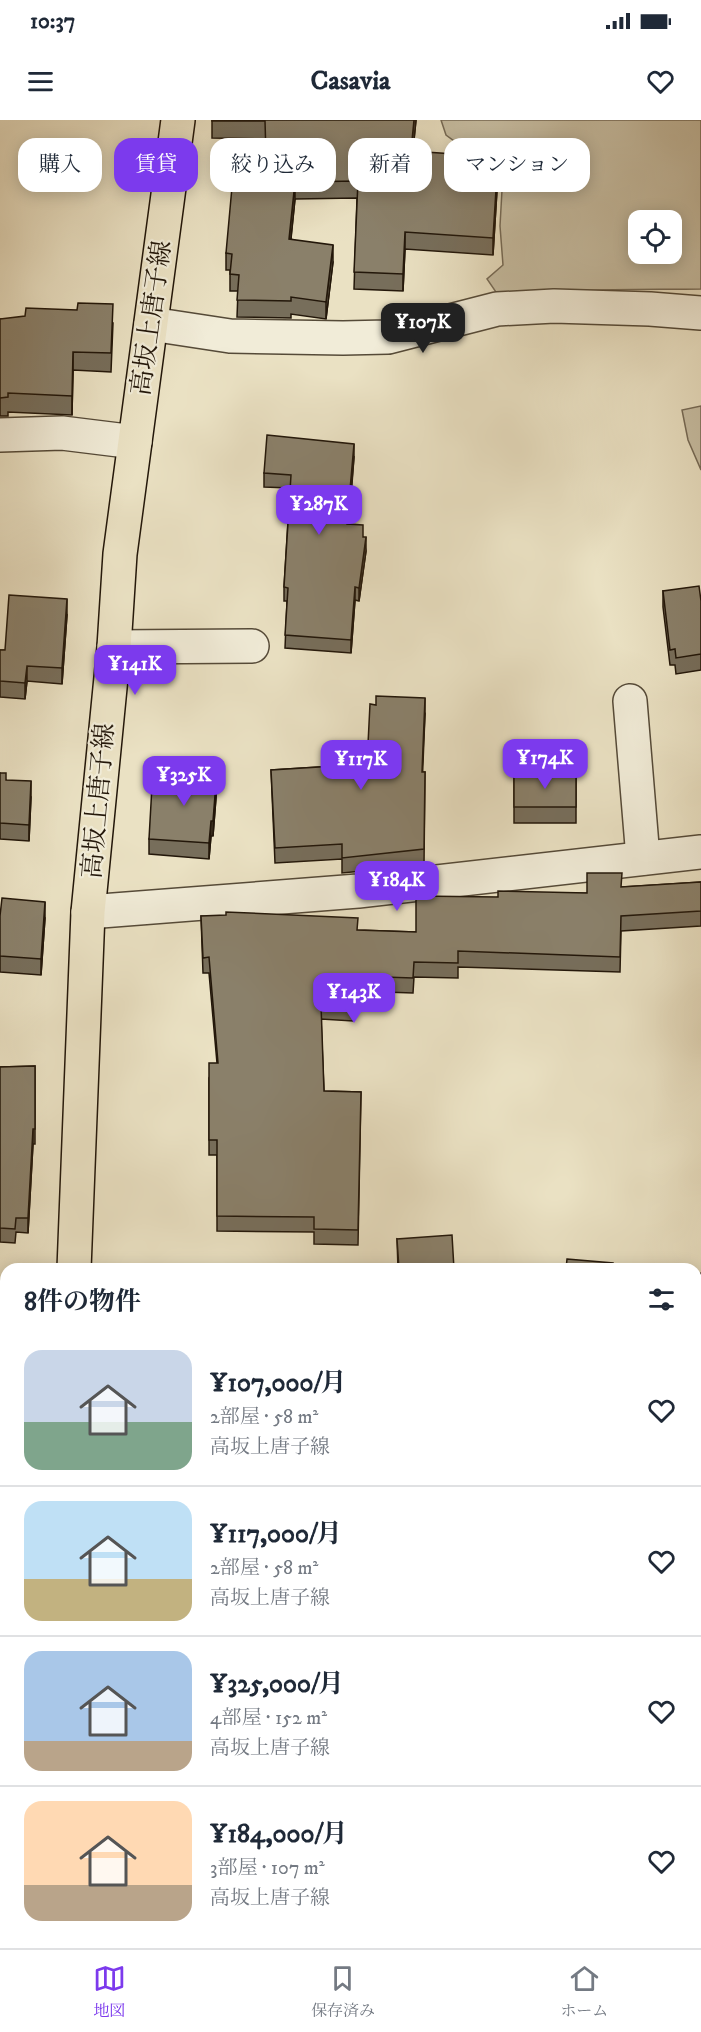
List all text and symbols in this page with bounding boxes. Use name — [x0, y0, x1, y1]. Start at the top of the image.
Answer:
text: 10:37 — [30, 8, 75, 35]
text: Casavia — [310, 64, 391, 98]
icon: menu — [24, 65, 57, 98]
icon: heart — [644, 65, 677, 98]
chip: 購入 — [18, 138, 102, 192]
chip: 賃貸 — [114, 138, 198, 192]
chip: 絞り込み — [210, 138, 336, 192]
chip: 新着 — [348, 138, 432, 192]
chip: マンション — [444, 138, 590, 192]
map controls — [628, 210, 682, 264]
button: locate — [628, 210, 682, 264]
street label: 高坂上唐子線 — [125, 238, 179, 398]
pin: ¥107K — [381, 303, 465, 354]
text: ¥107K — [395, 310, 451, 335]
pin: ¥287K — [277, 485, 361, 536]
text: ¥287K — [290, 492, 348, 517]
pin: ¥141K — [93, 645, 177, 696]
text: ¥141K — [108, 652, 162, 677]
street label: 高坂上唐子線 — [76, 722, 122, 880]
pin: ¥174K — [503, 739, 587, 790]
pin: ¥117K — [319, 740, 403, 791]
text: ¥174K — [517, 746, 573, 771]
text: ¥117K — [335, 747, 387, 772]
pin: ¥325K — [142, 756, 226, 807]
text: ¥325K — [157, 763, 211, 788]
pin: ¥184K — [355, 861, 439, 912]
text: ¥184K — [369, 868, 425, 893]
pin: ¥143K — [312, 973, 396, 1024]
text: ¥143K — [327, 980, 381, 1005]
icon: filters — [645, 1283, 678, 1316]
text: 8件の物件 — [24, 1286, 141, 1319]
text: ¥107,000/月 — [210, 1367, 346, 1400]
icon: home — [72, 1374, 144, 1446]
icon: heart — [645, 1394, 678, 1427]
text: 2部屋 · 58 m² — [210, 1405, 318, 1430]
text: 高坂上唐子線 — [210, 1435, 330, 1460]
text: ¥117,000/月 — [210, 1518, 342, 1551]
icon: home — [72, 1525, 144, 1597]
icon: heart — [645, 1545, 678, 1578]
text: 2部屋 · 58 m² — [210, 1556, 318, 1581]
text: 高坂上唐子線 — [210, 1586, 330, 1611]
text: ¥325,000/月 — [210, 1668, 344, 1701]
icon: home — [72, 1675, 144, 1747]
icon: heart — [645, 1695, 678, 1728]
text: 4部屋 · 152 m² — [210, 1706, 327, 1731]
text: 高坂上唐子線 — [210, 1736, 330, 1761]
text: ¥184,000/月 — [210, 1818, 348, 1851]
icon: home — [72, 1825, 144, 1897]
icon: heart — [645, 1845, 678, 1878]
text: 3部屋 · 107 m² — [210, 1856, 325, 1881]
text: 高坂上唐子線 — [210, 1886, 330, 1911]
tab: 地図 — [93, 1962, 126, 2021]
tab: 保存済み — [311, 1962, 375, 2021]
tab: ホーム — [560, 1962, 608, 2021]

